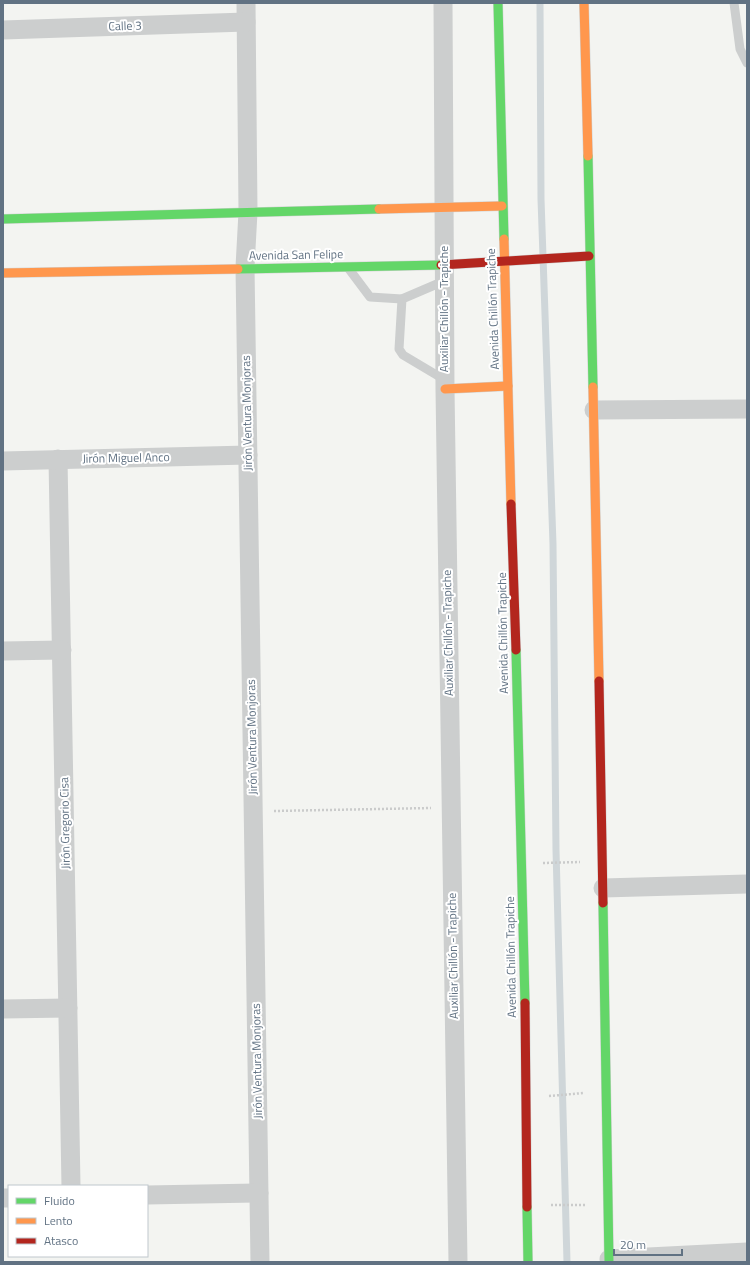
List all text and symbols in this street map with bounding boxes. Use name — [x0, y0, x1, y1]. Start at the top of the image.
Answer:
street label: Calle 3 — [108, 15, 142, 36]
street label: Avenida San Felipe — [249, 244, 343, 265]
street label: Auxiliar Chillón - Trapiche — [434, 246, 453, 372]
street label: Avenida Chillón Trapiche — [481, 248, 504, 370]
street label: Jirón Ventura Monjoras — [236, 355, 257, 471]
street label: Jirón Miguel Anco — [82, 447, 170, 468]
street label: Auxiliar Chillón - Trapiche — [437, 570, 458, 696]
street label: Avenida Chillón Trapiche — [492, 572, 513, 694]
street label: Jirón Ventura Monjoras — [241, 679, 262, 795]
street label: Jirón Gregorio Cisa — [54, 777, 75, 869]
street label: Auxiliar Chillón - Trapiche — [442, 893, 463, 1019]
street label: Avenida Chillón Trapiche — [500, 896, 521, 1018]
street label: Jirón Ventura Monjoras — [246, 1003, 267, 1119]
legend — [8, 1185, 148, 1257]
text: Fluido — [44, 1191, 75, 1210]
text: Lento — [44, 1211, 73, 1230]
text: Atasco — [44, 1231, 78, 1250]
scale bar — [614, 1231, 682, 1257]
text: 20 m — [620, 1235, 646, 1254]

